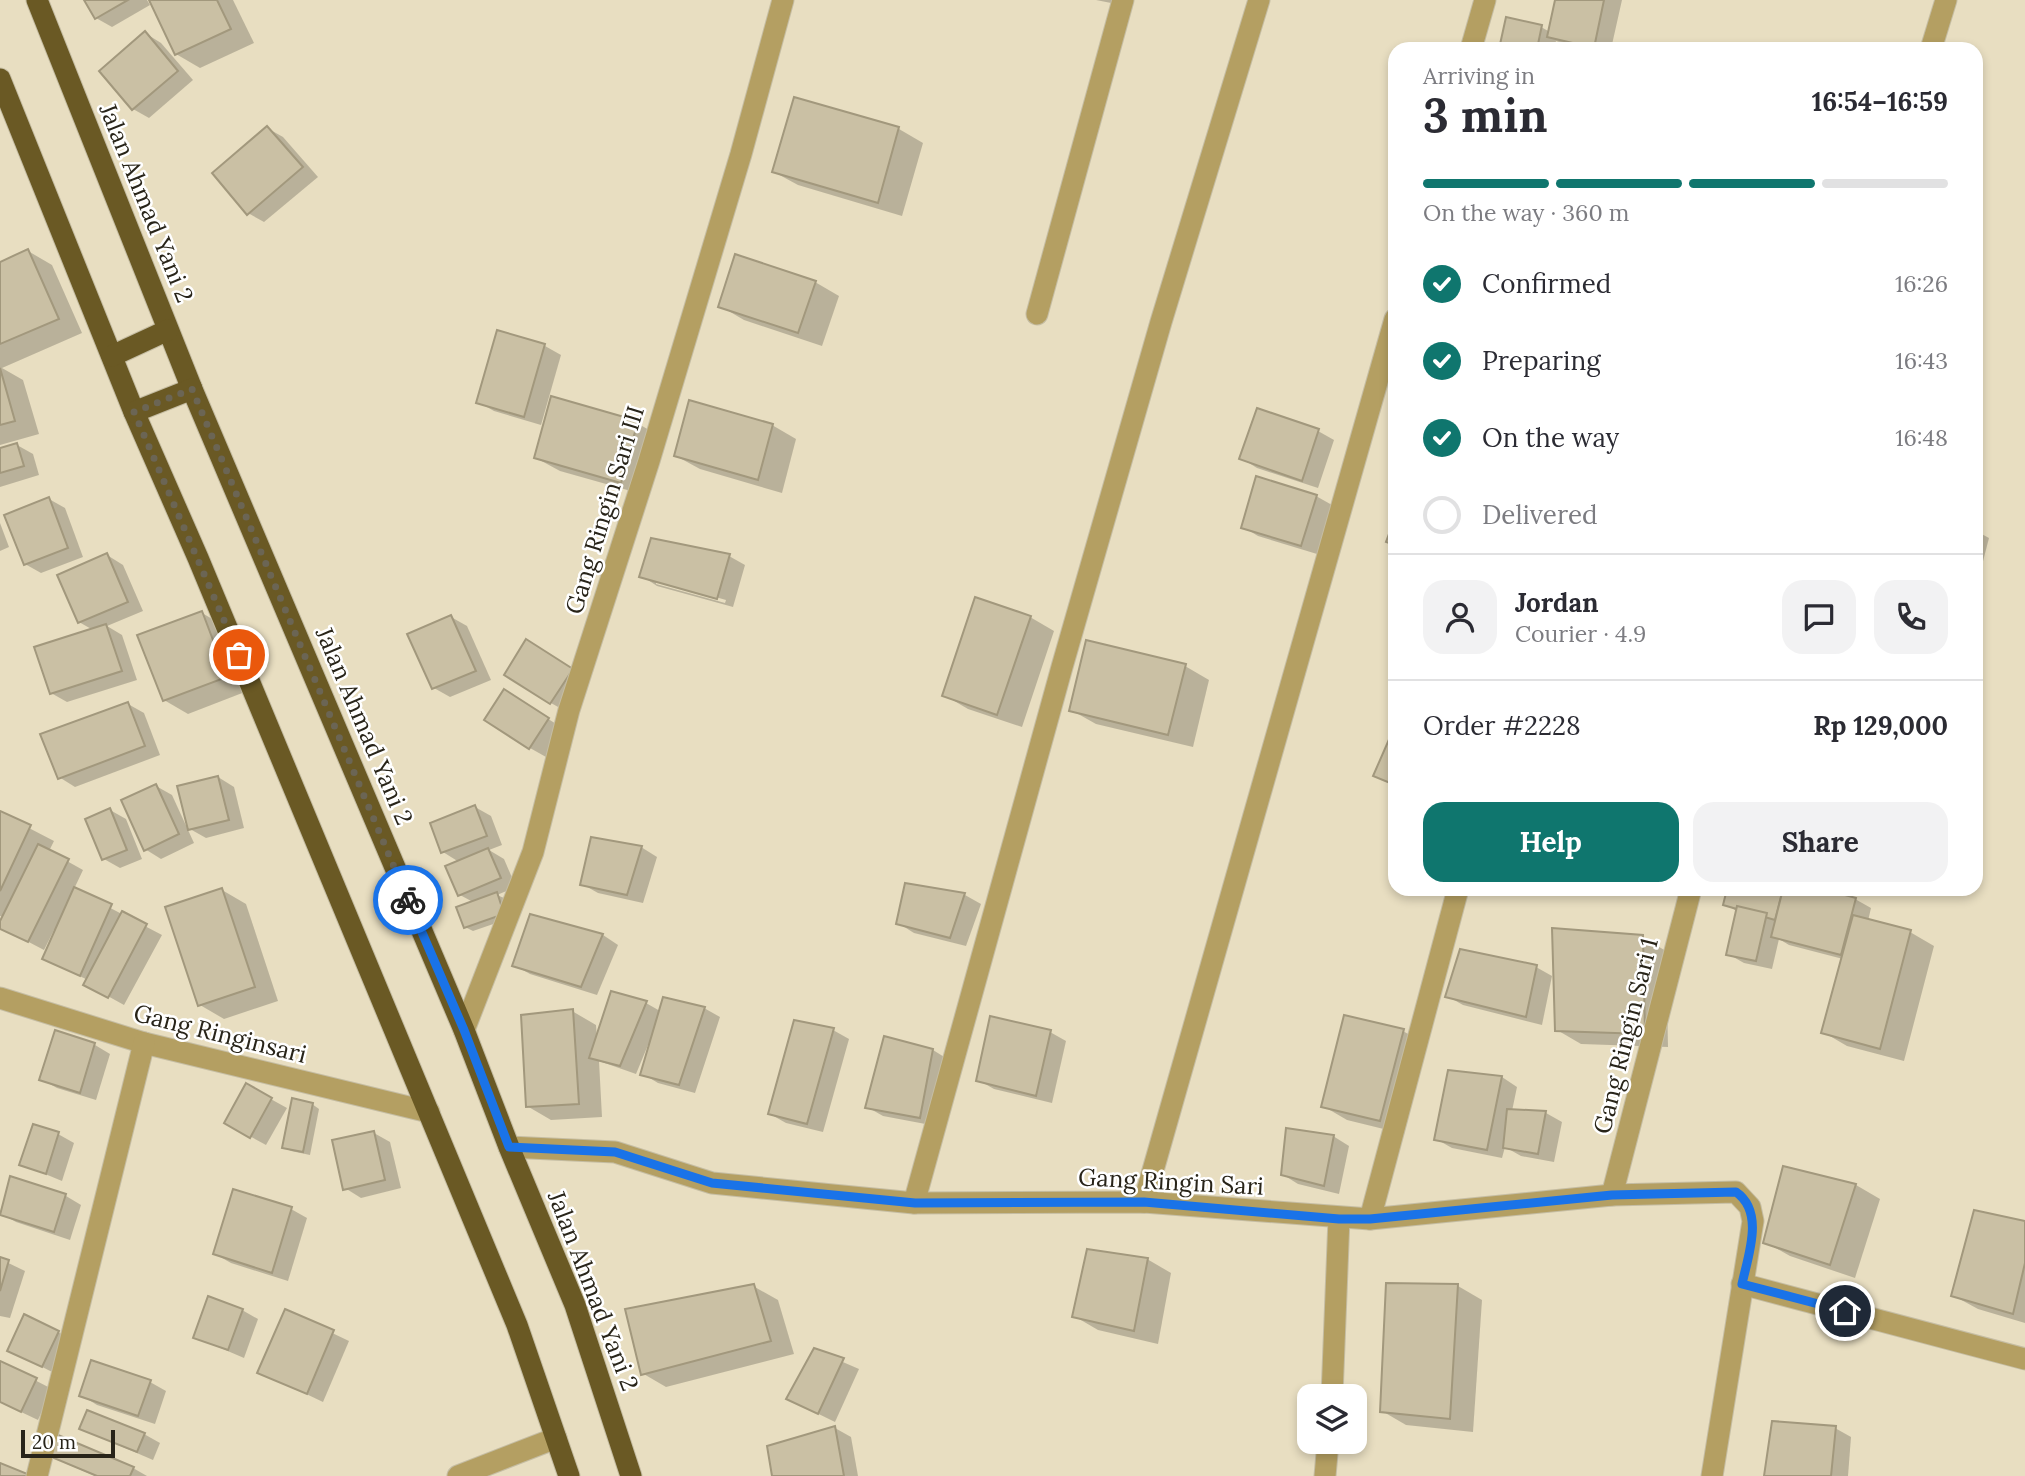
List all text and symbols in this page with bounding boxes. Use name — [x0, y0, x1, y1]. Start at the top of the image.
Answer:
text: Arriving in — [1423, 61, 1535, 90]
text: 16:54–16:59 — [1812, 85, 1948, 118]
text: 3 min — [1423, 86, 1548, 145]
street label: Jalan Ahmad Yani 2 — [92, 98, 200, 307]
text: On the way · 360 m — [1423, 198, 1629, 227]
icon: check — [1423, 265, 1461, 303]
text: Confirmed — [1482, 267, 1611, 300]
text: 16:26 — [1895, 269, 1948, 298]
icon: check — [1423, 342, 1461, 380]
text: Preparing — [1482, 344, 1601, 377]
text: 16:43 — [1895, 346, 1948, 375]
street label: Gang Ringin Sari III — [558, 402, 651, 618]
icon: check — [1423, 419, 1461, 457]
text: On the way — [1482, 421, 1619, 454]
text: 16:48 — [1895, 423, 1948, 452]
text: Delivered — [1482, 498, 1598, 531]
button: person — [1423, 580, 1497, 654]
button: chat — [1782, 580, 1856, 654]
button: phone — [1874, 580, 1948, 654]
text: Jordan — [1515, 586, 1599, 619]
text: Courier · 4.9 — [1515, 619, 1646, 648]
street label: Jalan Ahmad Yani 2 — [308, 621, 420, 829]
pin — [209, 625, 269, 685]
icon: bag — [220, 636, 258, 674]
text: Order #2228 — [1423, 709, 1581, 742]
text: Rp 129,000 — [1813, 709, 1948, 742]
button: Help — [1423, 802, 1679, 882]
button: Share — [1693, 802, 1948, 882]
courier — [373, 865, 443, 935]
icon: bike — [389, 881, 427, 919]
street label: Gang Ringin Sari 1 — [1586, 935, 1665, 1137]
street label: Gang Ringinsari — [131, 997, 310, 1070]
street label: Gang Ringin Sari — [1077, 1161, 1265, 1202]
street label: Jalan Ahmad Yani 2 — [541, 1186, 646, 1395]
pin — [1815, 1281, 1875, 1341]
icon: home — [1826, 1292, 1864, 1330]
map controls — [1297, 1384, 1367, 1454]
button: layers — [1297, 1384, 1367, 1454]
scale bar — [21, 1427, 116, 1459]
text: 20 m — [32, 1430, 76, 1454]

